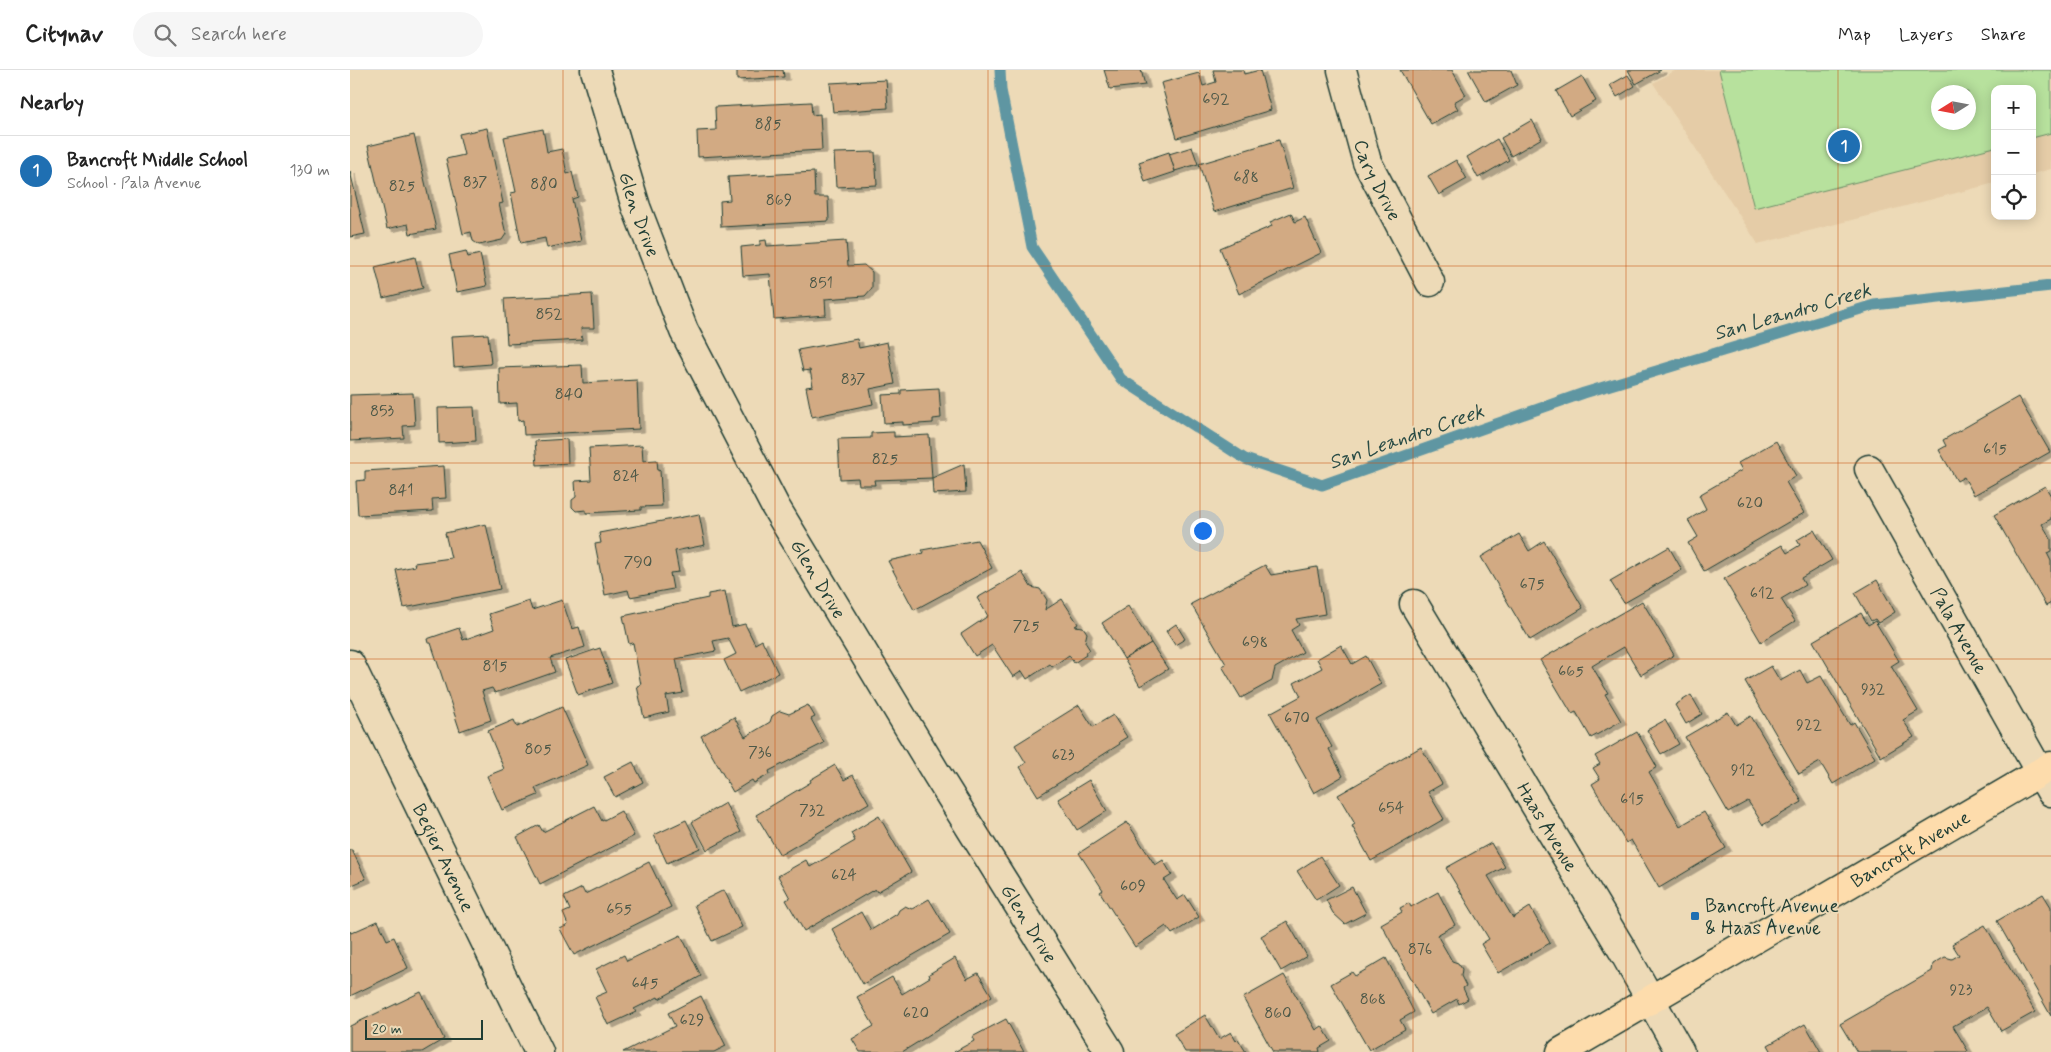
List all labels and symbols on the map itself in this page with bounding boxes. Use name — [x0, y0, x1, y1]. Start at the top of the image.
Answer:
north arrow — [1931, 85, 1976, 130]
house number: 692 — [1202, 89, 1230, 110]
house number: 885 — [755, 114, 781, 135]
pin: 1 — [1828, 127, 1860, 165]
street label: Cary Drive — [1348, 137, 1407, 225]
house number: 688 — [1233, 167, 1259, 188]
street label: Glen Drive — [612, 169, 665, 261]
house number: 837 — [463, 172, 487, 193]
house number: 880 — [530, 174, 558, 195]
house number: 825 — [389, 176, 415, 197]
house number: 869 — [766, 190, 792, 211]
house number: 851 — [809, 273, 833, 294]
water label: San Leandro Creek — [1711, 277, 1874, 348]
house number: 852 — [535, 304, 563, 325]
house number: 837 — [841, 369, 865, 390]
house number: 840 — [555, 384, 583, 405]
water label: San Leandro Creek — [1325, 398, 1488, 477]
house number: 853 — [370, 401, 395, 422]
house number: 615 — [1983, 439, 2007, 460]
house number: 825 — [872, 449, 898, 470]
house number: 824 — [613, 466, 639, 487]
house number: 841 — [389, 480, 413, 501]
house number: 620 — [1737, 493, 1763, 514]
your location — [1190, 518, 1216, 544]
street label: Glen Drive — [784, 535, 851, 624]
house number: 790 — [624, 552, 652, 573]
house number: 675 — [1519, 574, 1545, 595]
house number: 612 — [1750, 583, 1775, 604]
street label: Pala Avenue — [1924, 583, 1993, 679]
house number: 725 — [1012, 616, 1040, 637]
house number: 698 — [1242, 632, 1268, 653]
house number: 815 — [483, 656, 507, 677]
house number: 665 — [1558, 661, 1584, 682]
house number: 932 — [1861, 679, 1886, 700]
house number: 670 — [1284, 708, 1310, 729]
house number: 922 — [1796, 715, 1822, 736]
house number: 805 — [524, 739, 552, 760]
house number: 736 — [748, 742, 772, 763]
house number: 623 — [1051, 745, 1075, 766]
house number: 912 — [1731, 760, 1756, 781]
street label: Haas Avenue — [1510, 778, 1583, 877]
house number: 615 — [1620, 789, 1644, 810]
house number: 654 — [1378, 798, 1404, 819]
street label: Begier Avenue — [406, 800, 480, 916]
house number: 732 — [799, 800, 825, 821]
street label: Bancroft Avenue — [1847, 805, 1975, 894]
house number: 624 — [831, 865, 857, 886]
house number: 609 — [1120, 876, 1146, 897]
street label: Glen Drive — [994, 880, 1062, 968]
place label: Bancroft Avenue & Haas Avenue — [1705, 894, 1839, 941]
house number: 655 — [606, 899, 632, 920]
marker: Bancroft Avenue & Haas Avenue — [1689, 910, 1701, 922]
house number: 876 — [1408, 939, 1432, 960]
house number: 645 — [632, 973, 658, 994]
house number: 923 — [1950, 980, 1973, 1001]
house number: 868 — [1360, 989, 1386, 1010]
house number: 620 — [903, 1003, 929, 1024]
house number: 860 — [1264, 1003, 1292, 1024]
house number: 629 — [679, 1010, 705, 1031]
scale bar — [365, 1017, 482, 1040]

